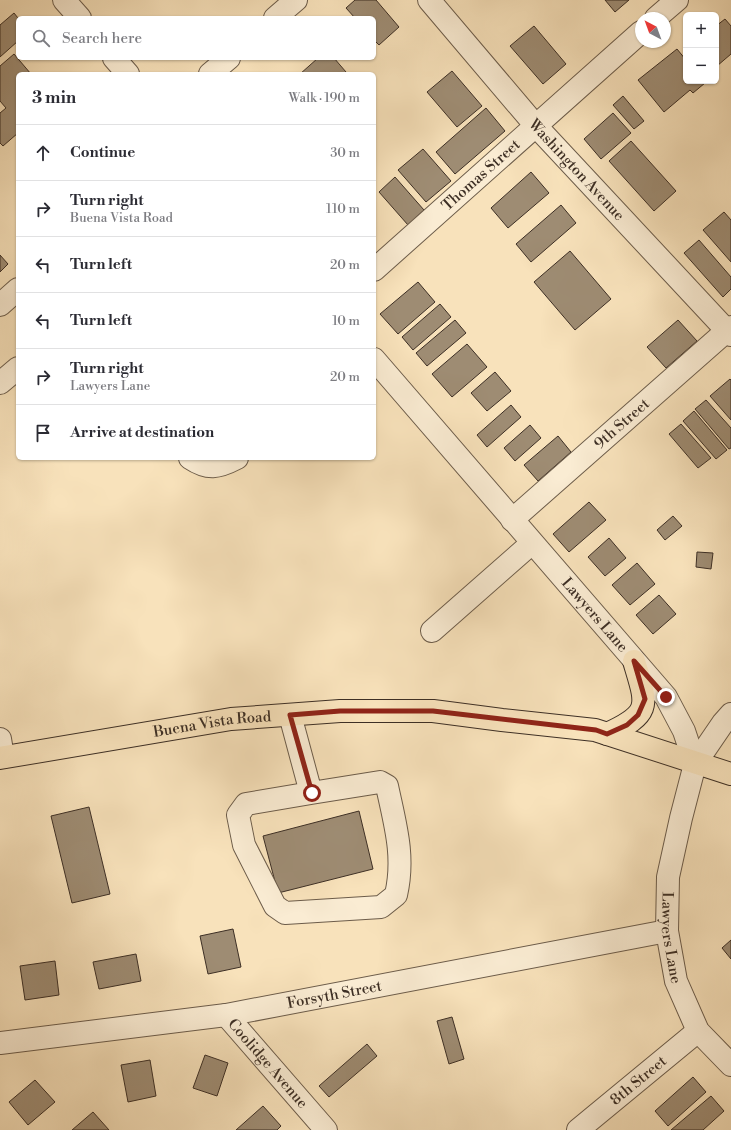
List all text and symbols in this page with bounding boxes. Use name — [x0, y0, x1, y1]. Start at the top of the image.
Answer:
north arrow — [635, 12, 671, 48]
map controls — [683, 12, 719, 84]
button: + — [683, 12, 719, 48]
search box — [16, 16, 376, 60]
icon: search — [30, 27, 52, 49]
text: Search here — [62, 29, 142, 48]
button: − — [683, 48, 719, 84]
text: 3 min — [32, 87, 76, 109]
text: Walk · 190 m — [289, 90, 360, 106]
street label: Washington Avenue — [524, 114, 629, 225]
street label: Thomas Street — [438, 134, 524, 215]
icon: ahead — [32, 142, 54, 164]
text: Continue — [70, 143, 135, 162]
text: 30 m — [330, 145, 360, 161]
text: Turn right — [70, 191, 144, 210]
icon: right — [32, 198, 54, 220]
text: 110 m — [326, 201, 360, 217]
text: Buena Vista Road — [70, 210, 173, 226]
icon: left — [32, 254, 54, 276]
text: Turn left — [70, 255, 132, 274]
text: 20 m — [330, 257, 360, 273]
icon: left — [32, 310, 54, 332]
text: Turn left — [70, 311, 132, 330]
text: 10 m — [332, 313, 360, 329]
text: Turn right — [70, 359, 144, 378]
icon: right — [32, 366, 54, 388]
text: 20 m — [330, 369, 360, 385]
text: Lawyers Lane — [70, 378, 150, 394]
street label: 9th Street — [590, 394, 654, 453]
icon: arrive — [32, 422, 54, 444]
text: Arrive at destination — [70, 423, 214, 442]
street label: Lawyers Lane — [557, 574, 632, 656]
route end — [657, 688, 675, 706]
street label: Buena Vista Road — [151, 707, 272, 742]
route start — [303, 784, 321, 802]
street label: Lawyers Lane — [657, 891, 686, 985]
street label: Forsyth Street — [285, 976, 384, 1013]
street label: Coolidge Avenue — [224, 1014, 312, 1112]
street label: 8th Street — [606, 1051, 671, 1109]

